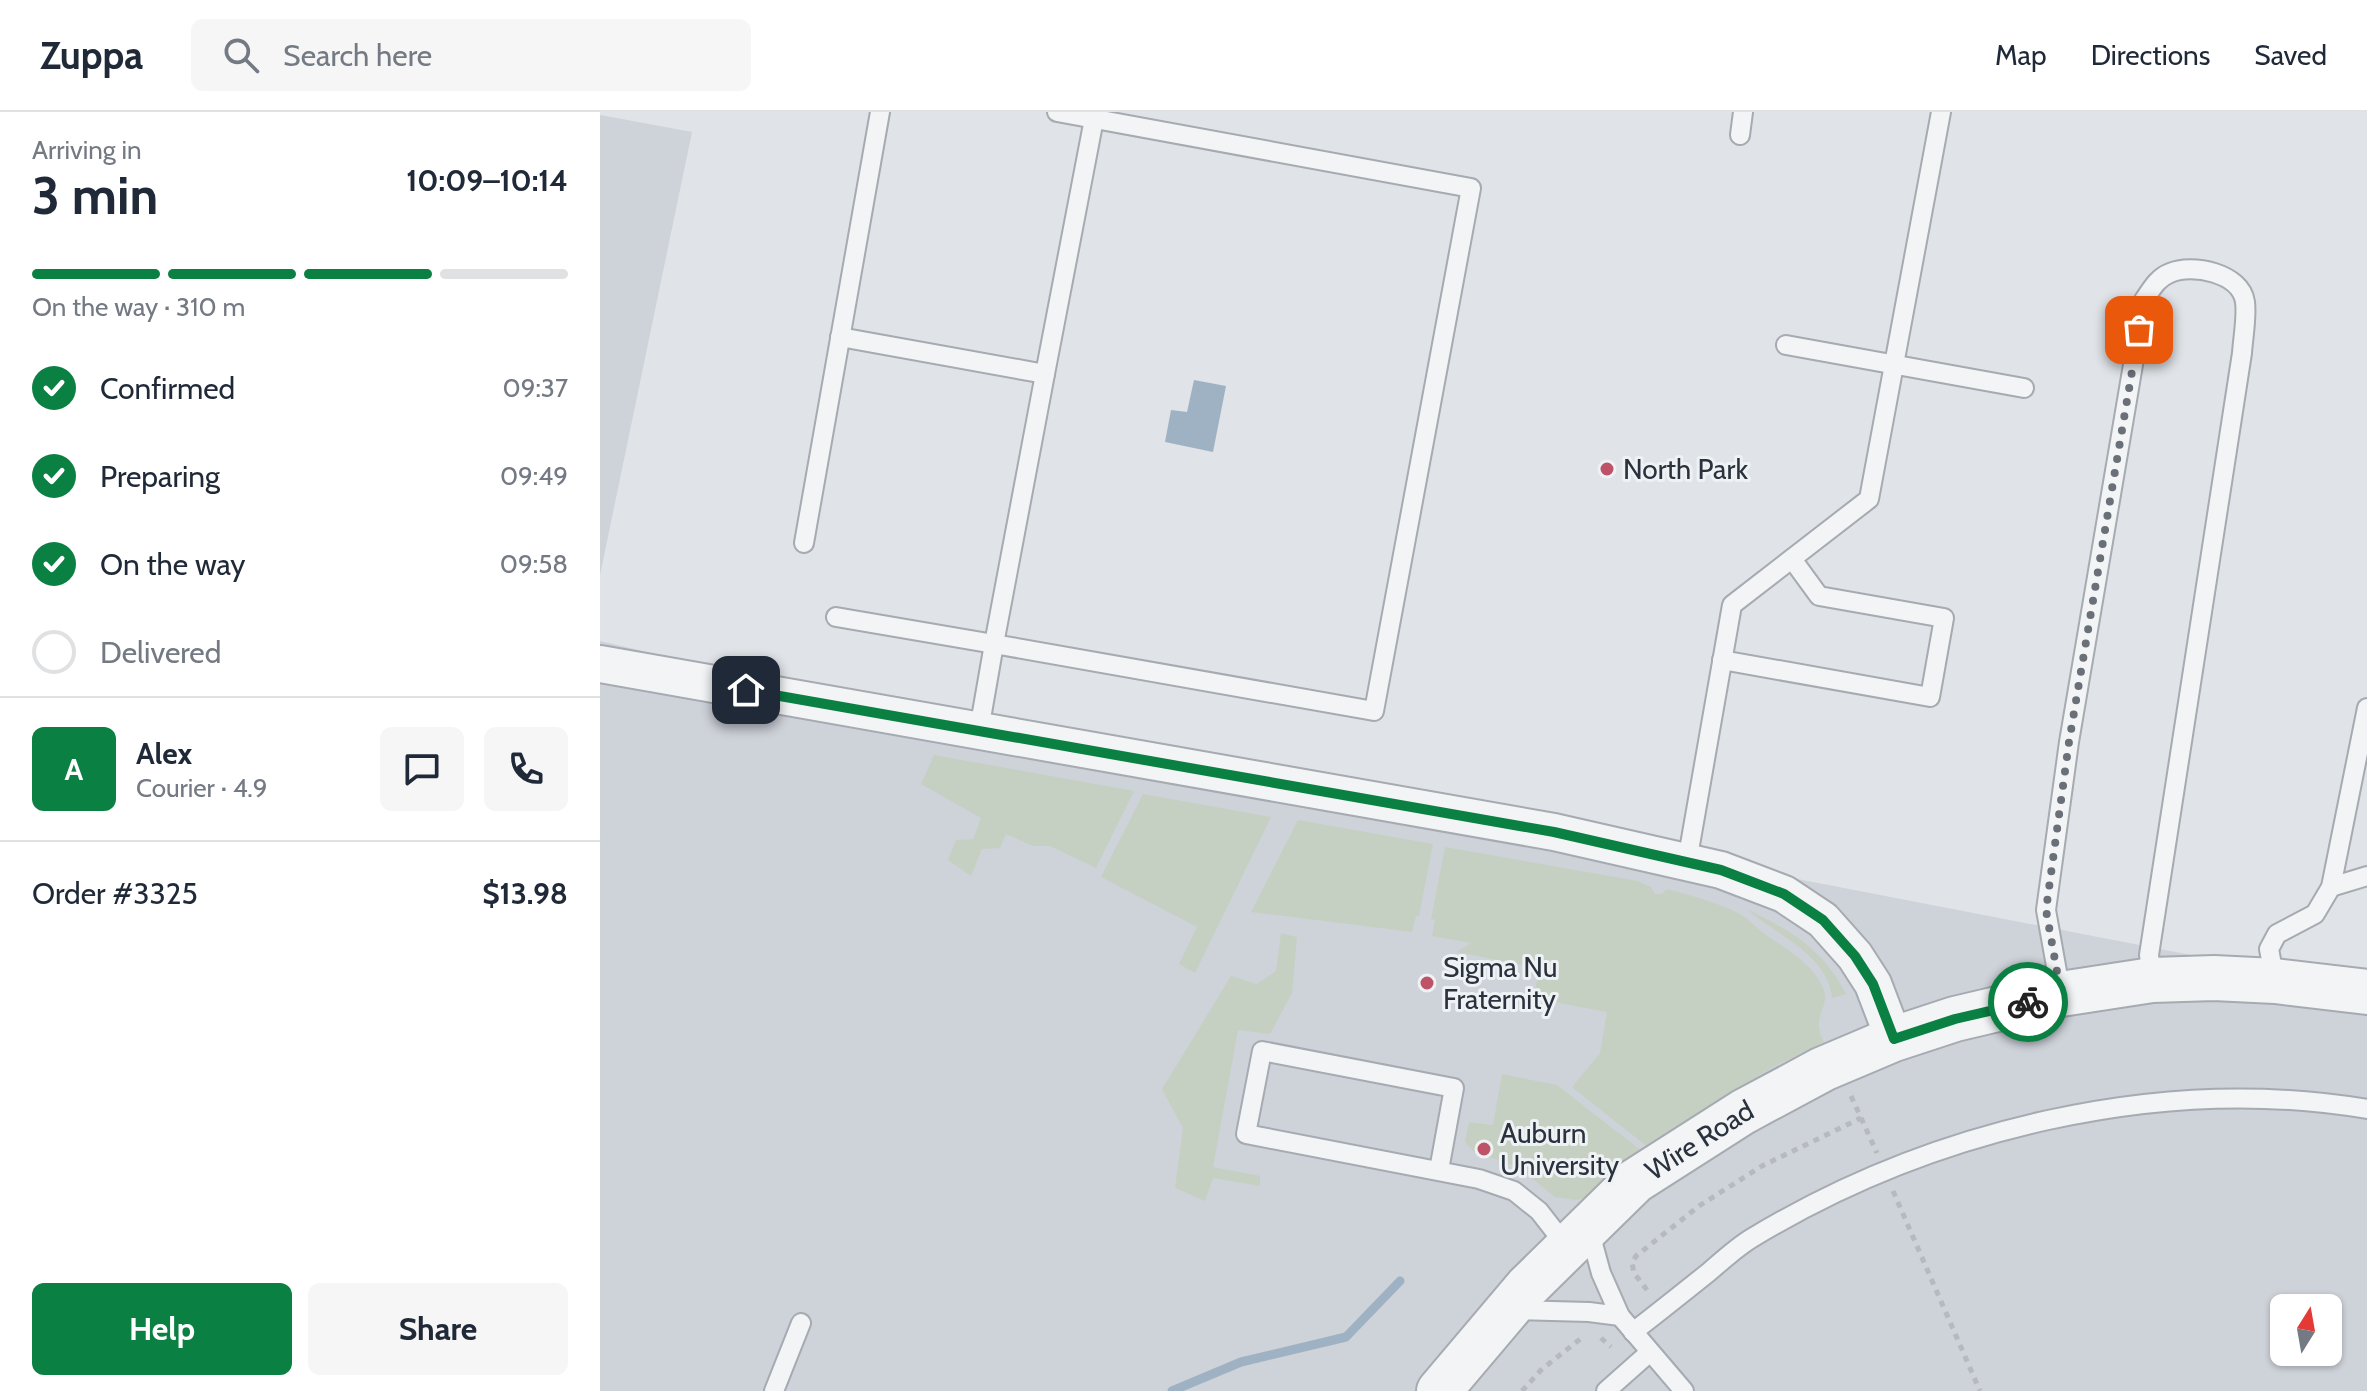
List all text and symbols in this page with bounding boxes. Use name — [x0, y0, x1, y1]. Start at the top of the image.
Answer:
search box — [191, 19, 751, 91]
text: Zuppa — [40, 32, 143, 79]
icon: search — [219, 33, 263, 77]
text: Search here — [283, 37, 432, 74]
text: Map — [1995, 38, 2047, 72]
text: Directions — [2091, 38, 2210, 72]
text: Saved — [2254, 38, 2327, 72]
text: Arriving in — [32, 134, 142, 166]
text: 10:09–10:14 — [406, 162, 568, 199]
text: 3 min — [32, 164, 158, 227]
text: On the way · 310 m — [32, 291, 245, 323]
pin — [2105, 296, 2173, 364]
icon: bag — [2117, 308, 2161, 352]
icon: check — [32, 366, 76, 410]
text: Confirmed — [100, 370, 235, 407]
text: 09:37 — [503, 372, 568, 404]
place label: North Park — [1623, 452, 1748, 486]
icon: check — [32, 454, 76, 498]
text: Preparing — [100, 458, 220, 495]
text: 09:49 — [500, 460, 568, 492]
marker: North Park — [1598, 460, 1616, 478]
icon: check — [32, 542, 76, 586]
text: On the way — [100, 546, 245, 583]
text: 09:58 — [500, 548, 568, 580]
text: Delivered — [100, 634, 221, 671]
pin — [712, 656, 780, 724]
icon: home — [724, 668, 768, 712]
button: chat — [380, 727, 464, 811]
button: phone — [484, 727, 568, 811]
text: Alex — [136, 735, 192, 772]
text: A — [65, 751, 83, 788]
text: Courier · 4.9 — [136, 772, 268, 804]
text: Order #3325 — [32, 875, 198, 912]
text: $13.98 — [482, 875, 568, 912]
place label: Sigma Nu Fraternity — [1443, 950, 1557, 1016]
courier — [1988, 962, 2068, 1042]
marker: Sigma Nu Fraternity — [1418, 974, 1436, 992]
icon: bike — [2006, 980, 2050, 1024]
street label: Wire Road — [1639, 1093, 1759, 1187]
place label: Auburn University — [1500, 1116, 1619, 1182]
marker: Auburn University — [1475, 1140, 1493, 1158]
button: Help — [32, 1283, 292, 1375]
button: Share — [308, 1283, 568, 1375]
north arrow — [2270, 1294, 2342, 1366]
map controls — [2270, 1294, 2342, 1366]

